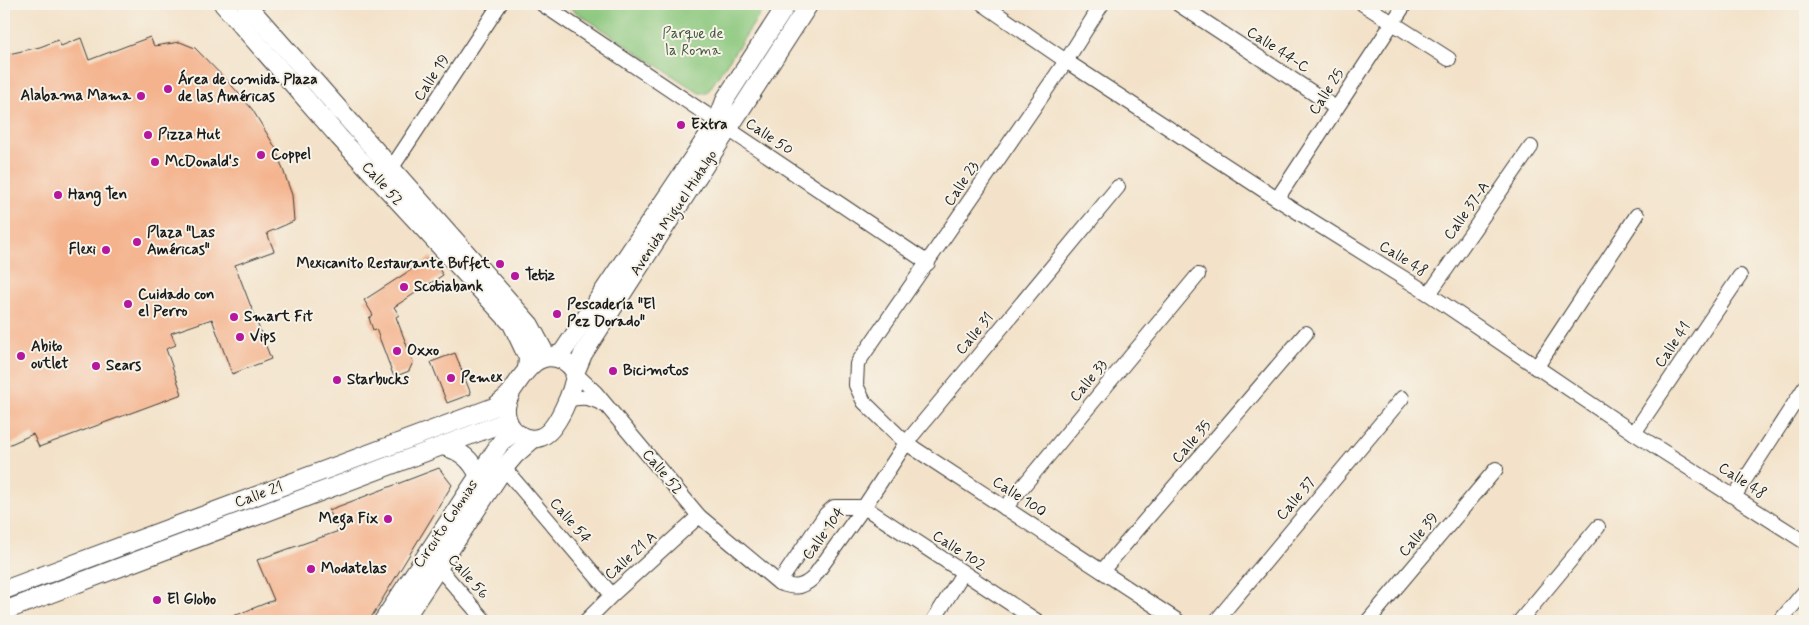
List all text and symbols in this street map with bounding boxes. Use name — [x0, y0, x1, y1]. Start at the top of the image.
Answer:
street label: Calle 44-C — [1243, 22, 1314, 78]
park label: Parque de la Roma — [662, 24, 724, 61]
street label: Calle 19 — [409, 51, 455, 105]
street label: Calle 25 — [1305, 65, 1349, 119]
place label: Área de comida Plaza de las Américas — [178, 69, 317, 107]
marker: Área de comida Plaza de las Américas — [162, 83, 174, 95]
place label: Alabama Mama — [20, 86, 132, 106]
marker: Alabama Mama — [135, 90, 147, 102]
street label: Calle 50 — [741, 114, 797, 160]
place label: Extra — [691, 115, 728, 135]
marker: Extra — [675, 119, 687, 131]
place label: Pizza Hut — [158, 125, 221, 145]
marker: Pizza Hut — [142, 129, 154, 141]
place label: Coppel — [271, 145, 311, 165]
street label: Avenida Miguel Hidalgo — [626, 146, 723, 280]
marker: Coppel — [255, 149, 267, 161]
place label: McDonald's — [165, 152, 239, 172]
marker: McDonald's — [149, 156, 161, 168]
street label: Calle 52 — [357, 158, 407, 211]
street label: Calle 23 — [940, 158, 984, 210]
street label: Calle 37-A — [1440, 178, 1494, 244]
place label: Hang Ten — [68, 185, 127, 207]
marker: Hang Ten — [52, 189, 64, 201]
place label: Plaza "Las Américas" — [147, 223, 215, 260]
marker: Plaza "Las Américas" — [131, 236, 143, 248]
street label: Calle 48 — [1375, 236, 1431, 282]
place label: Flexi — [69, 240, 97, 260]
marker: Flexi — [100, 244, 112, 256]
place label: Mexicanito Restaurante Buffet — [296, 254, 491, 274]
marker: Mexicanito Restaurante Buffet — [494, 258, 506, 270]
place label: Tetiz — [525, 266, 555, 286]
marker: Tetiz — [509, 270, 521, 282]
place label: Scotiabank — [414, 277, 484, 297]
marker: Scotiabank — [398, 281, 410, 293]
place label: Cuidado con el Perro — [138, 285, 214, 322]
place label: Pescadería "El Pez Dorado" — [567, 295, 656, 332]
marker: Cuidado con el Perro — [122, 298, 134, 310]
place label: Smart Fit — [244, 307, 313, 327]
marker: Pescadería "El Pez Dorado" — [551, 308, 563, 320]
street label: Calle 31 — [951, 309, 999, 359]
marker: Smart Fit — [228, 311, 240, 323]
street label: Calle 41 — [1650, 318, 1696, 372]
place label: Vips — [250, 327, 276, 347]
marker: Vips — [234, 331, 246, 343]
place label: Abito outlet — [31, 337, 69, 374]
place label: Oxxo — [407, 341, 439, 361]
marker: Oxxo — [391, 345, 403, 357]
marker: Abito outlet — [15, 350, 27, 362]
place label: Sears — [106, 356, 141, 376]
street label: Calle 33 — [1065, 356, 1113, 406]
marker: Sears — [90, 360, 102, 372]
place label: Bicimotos — [623, 361, 689, 381]
marker: Bicimotos — [607, 365, 619, 377]
place label: Pemex — [461, 368, 503, 388]
place label: Starbucks — [347, 370, 409, 390]
marker: Pemex — [445, 372, 457, 384]
marker: Starbucks — [331, 374, 343, 386]
street label: Calle 35 — [1168, 416, 1216, 468]
street label: Calle 52 — [637, 445, 687, 499]
street label: Calle 48 — [1714, 458, 1770, 504]
street label: Calle 100 — [988, 472, 1050, 522]
street label: Calle 37 — [1272, 473, 1320, 525]
street label: Circuito Colonias — [409, 476, 483, 572]
street label: Calle 21 — [232, 477, 286, 513]
street label: Calle 54 — [545, 494, 595, 548]
street label: Calle 104 — [798, 504, 850, 564]
place label: Mega Fix — [319, 509, 378, 531]
street label: Calle 39 — [1395, 509, 1443, 561]
marker: Mega Fix — [382, 513, 394, 525]
street label: Calle 102 — [928, 526, 990, 576]
street label: Calle 21 A — [601, 527, 661, 585]
street label: Calle 56 — [443, 550, 493, 604]
place label: Modatelas — [321, 559, 387, 579]
marker: Modatelas — [305, 563, 317, 575]
place label: El Globo — [167, 590, 216, 610]
marker: El Globo — [151, 594, 163, 606]

